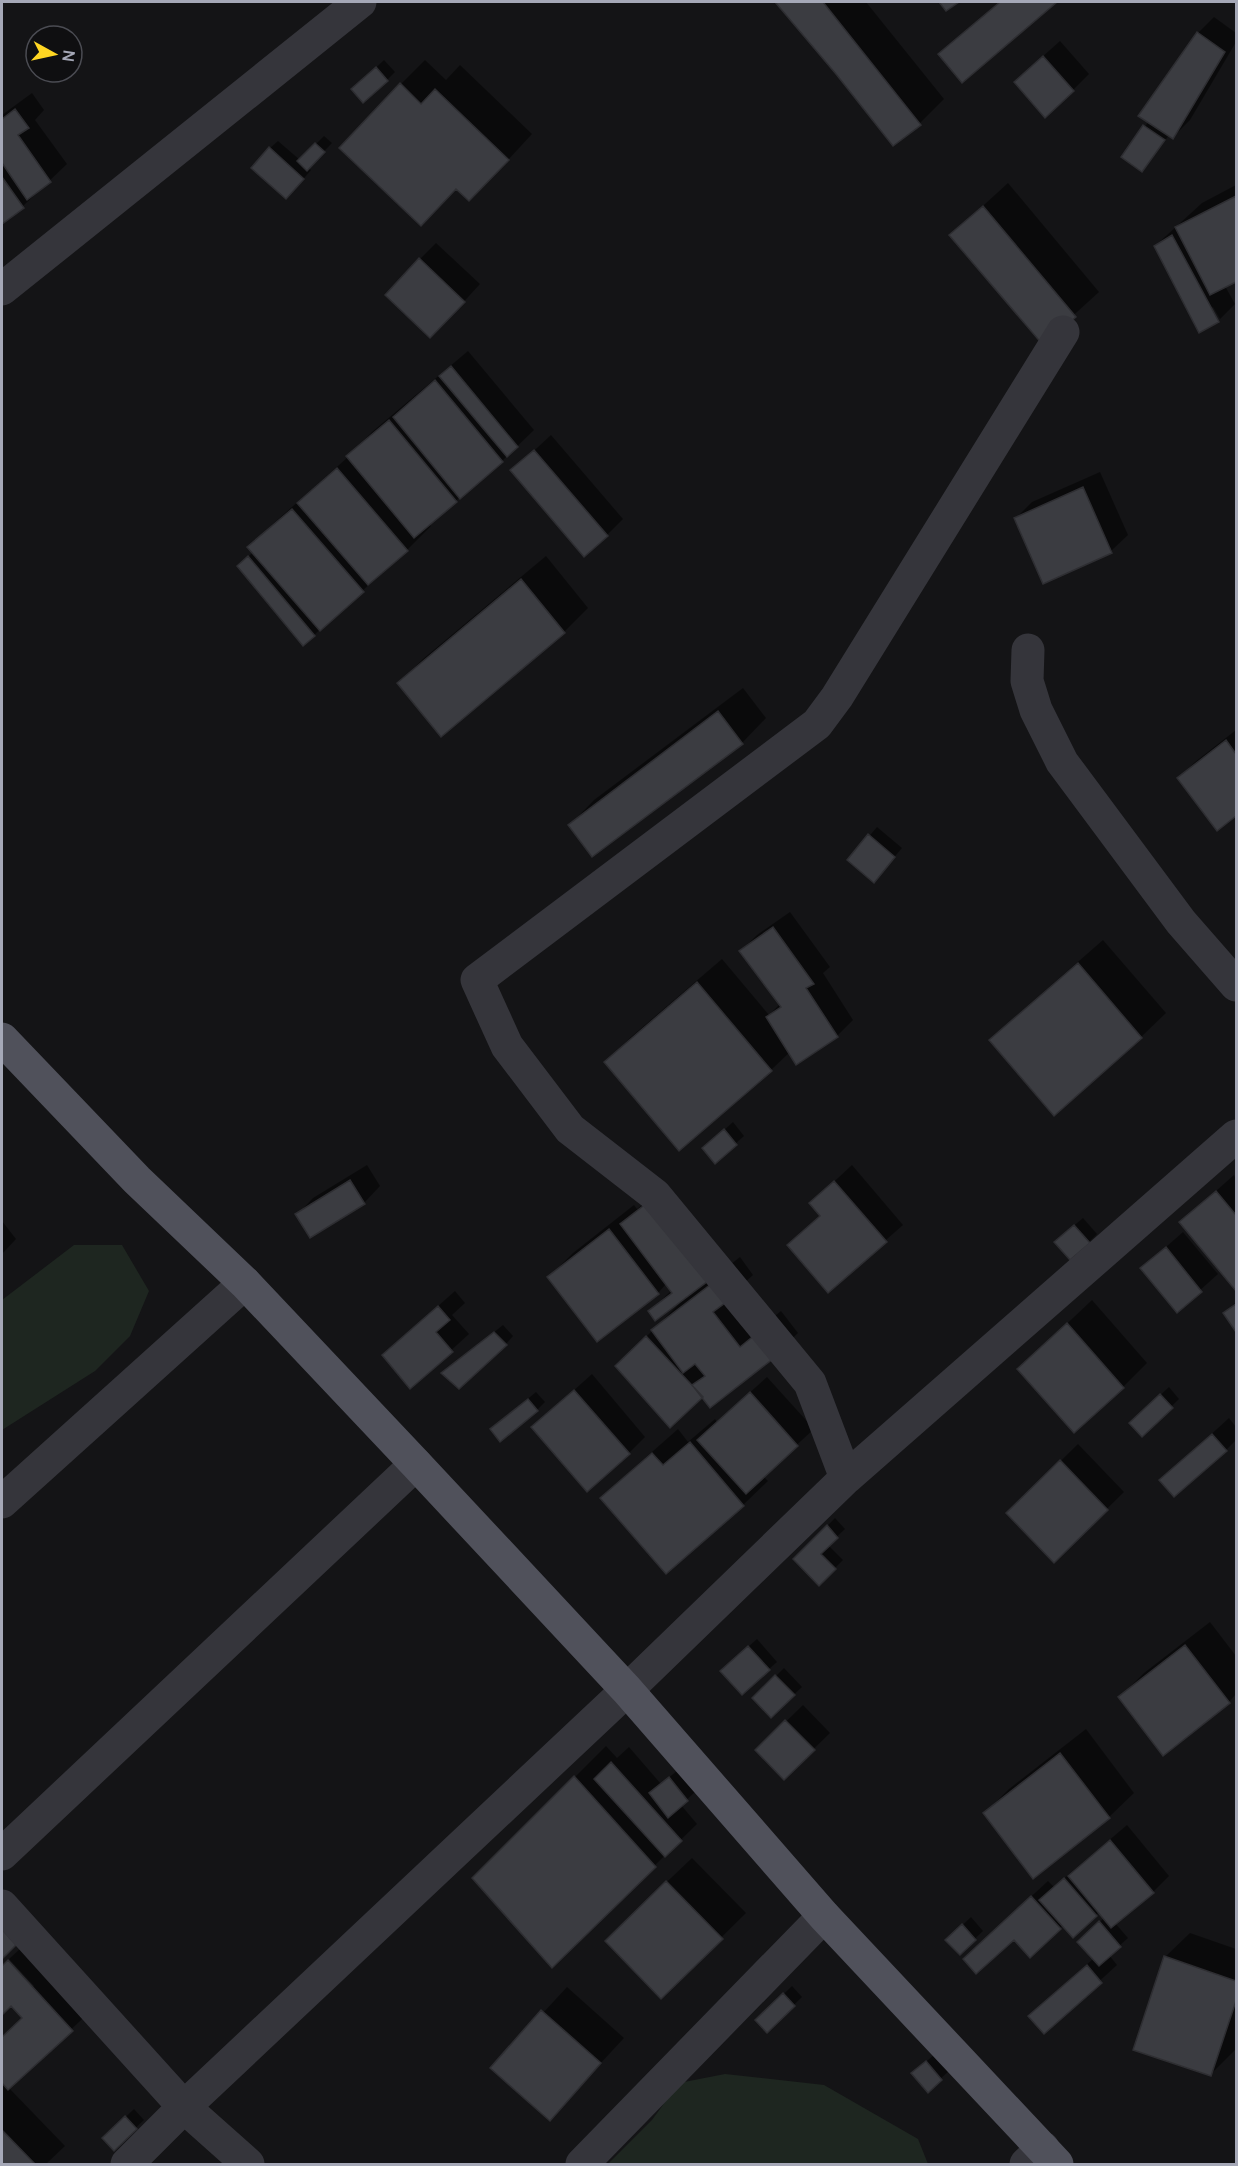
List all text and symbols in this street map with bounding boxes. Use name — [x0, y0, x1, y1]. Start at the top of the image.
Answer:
north arrow — [24, 24, 84, 84]
text: N — [57, 49, 81, 63]

